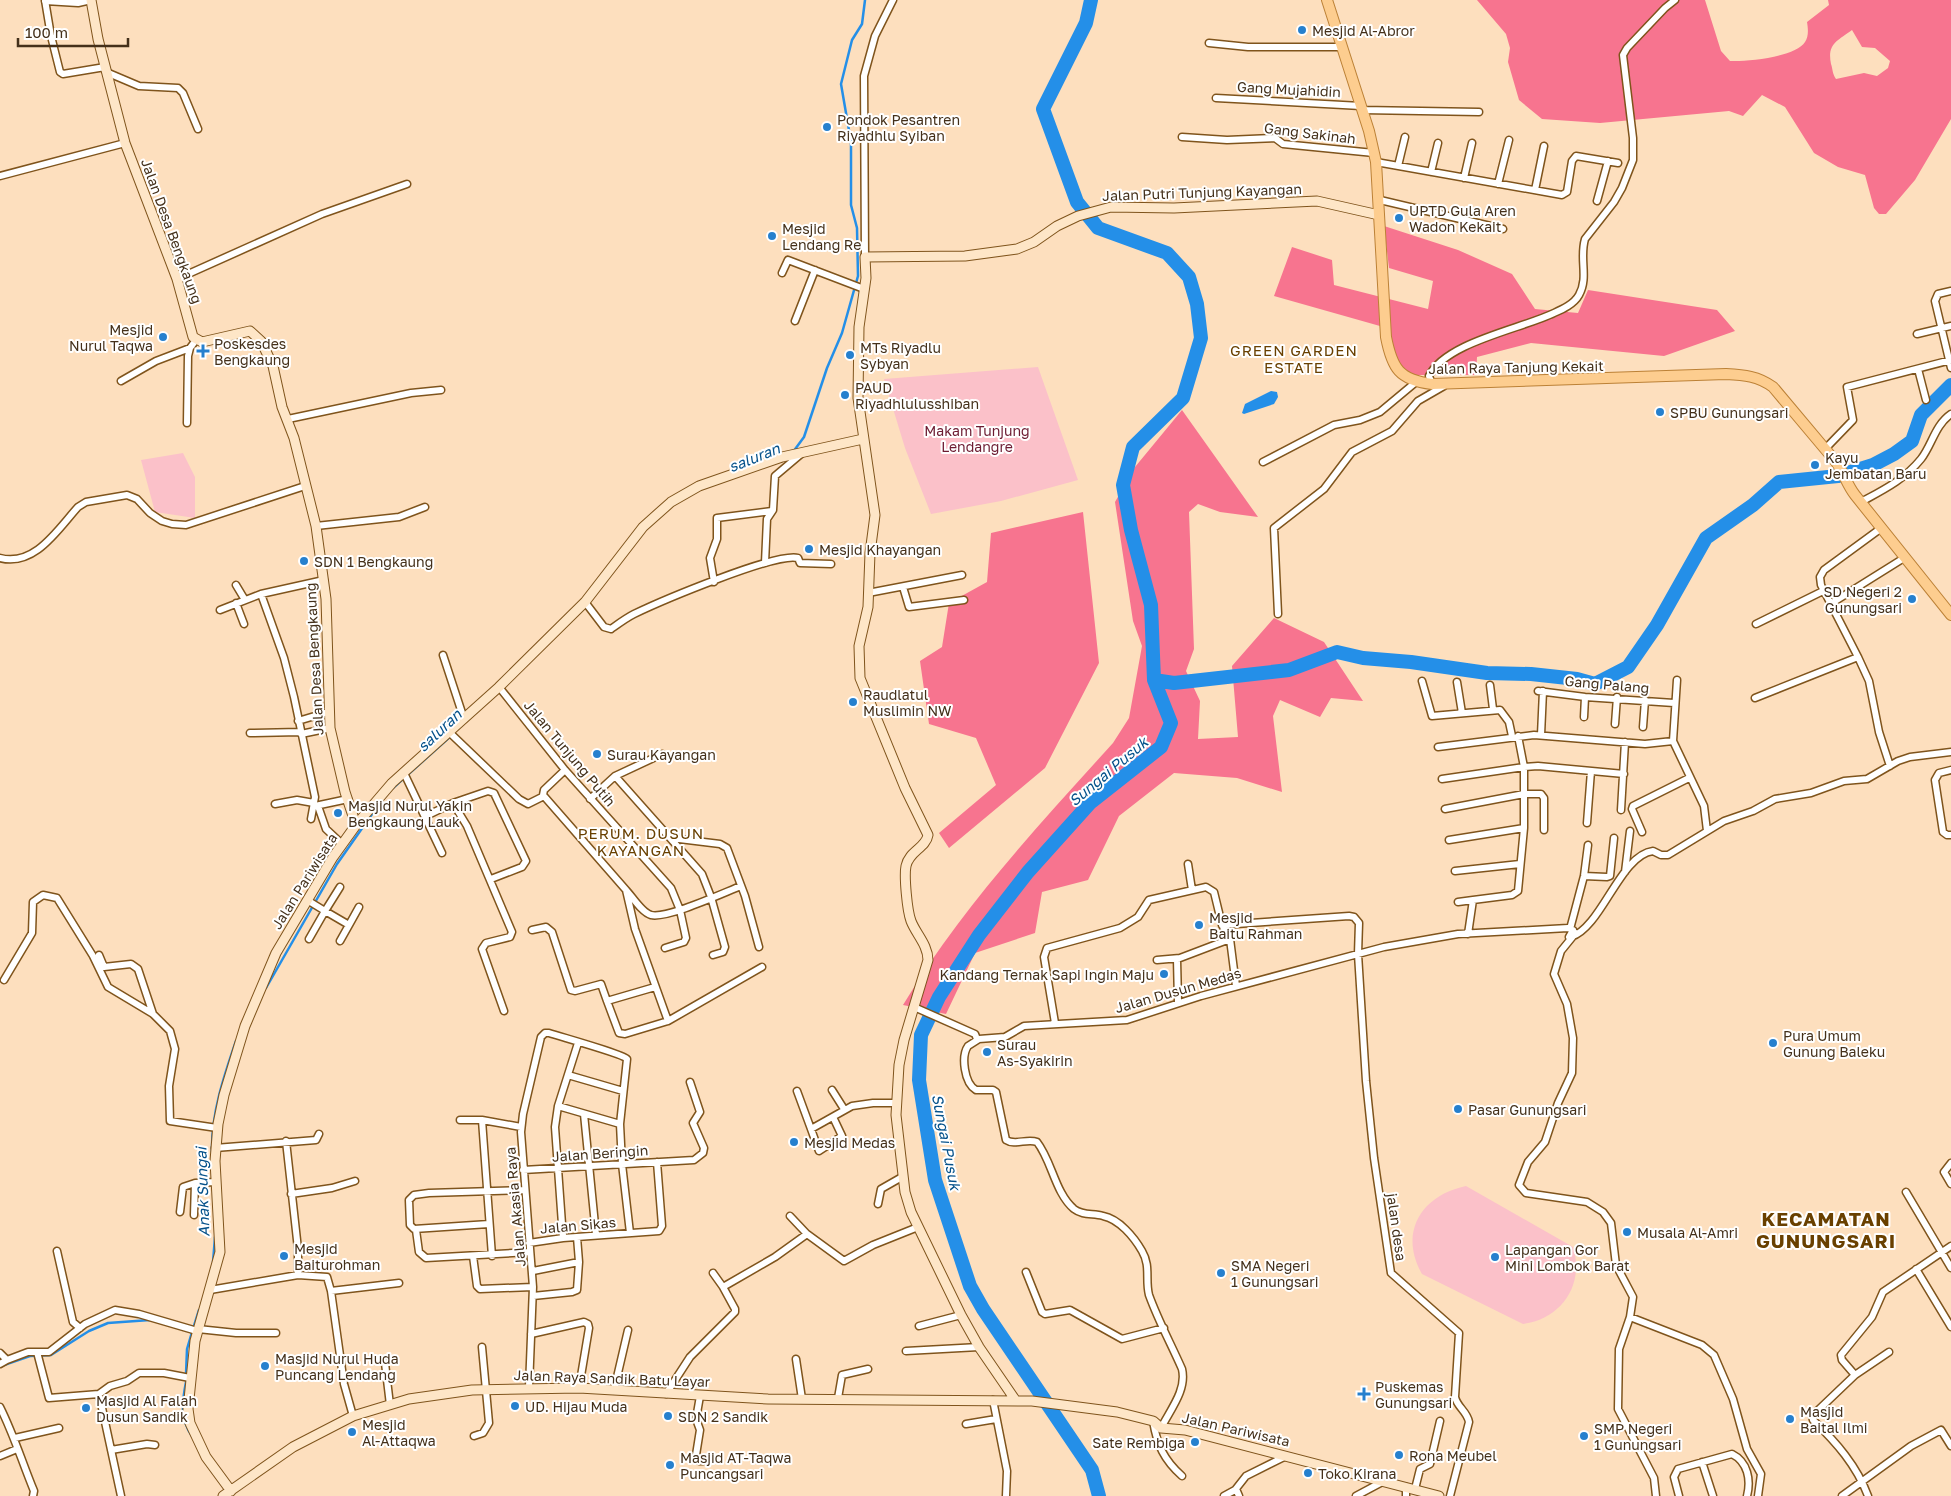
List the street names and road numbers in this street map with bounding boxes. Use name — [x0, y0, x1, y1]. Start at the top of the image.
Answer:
street label: Gang Mujahidin — [1237, 78, 1341, 100]
street label: Gang Sakinah — [1263, 119, 1357, 147]
street label: Jalan Desa Bengkaung — [138, 156, 206, 306]
street label: Jalan Putri Tunjung Kayangan — [1102, 180, 1302, 204]
street label: Jalan Raya Tanjung Kekait — [1428, 357, 1604, 377]
street label: Jalan Desa Bengkaung — [302, 582, 326, 736]
street label: Gang Palang — [1564, 672, 1650, 696]
street label: Jalan Tunjung Putih — [521, 697, 619, 809]
street label: Jalan Pariwisata — [268, 830, 340, 932]
street label: Jalan Dusun Medas — [1113, 964, 1243, 1016]
street label: Jalan Beringin — [551, 1141, 649, 1165]
street label: Jalan Akasia Raya — [501, 1146, 529, 1268]
street label: jalan desa — [1384, 1191, 1410, 1262]
street label: Jalan Sikas — [539, 1213, 617, 1237]
street label: Jalan Raya Sandik Batu Layar — [513, 1366, 711, 1390]
street label: Jalan Pariwisata — [1180, 1408, 1292, 1450]

